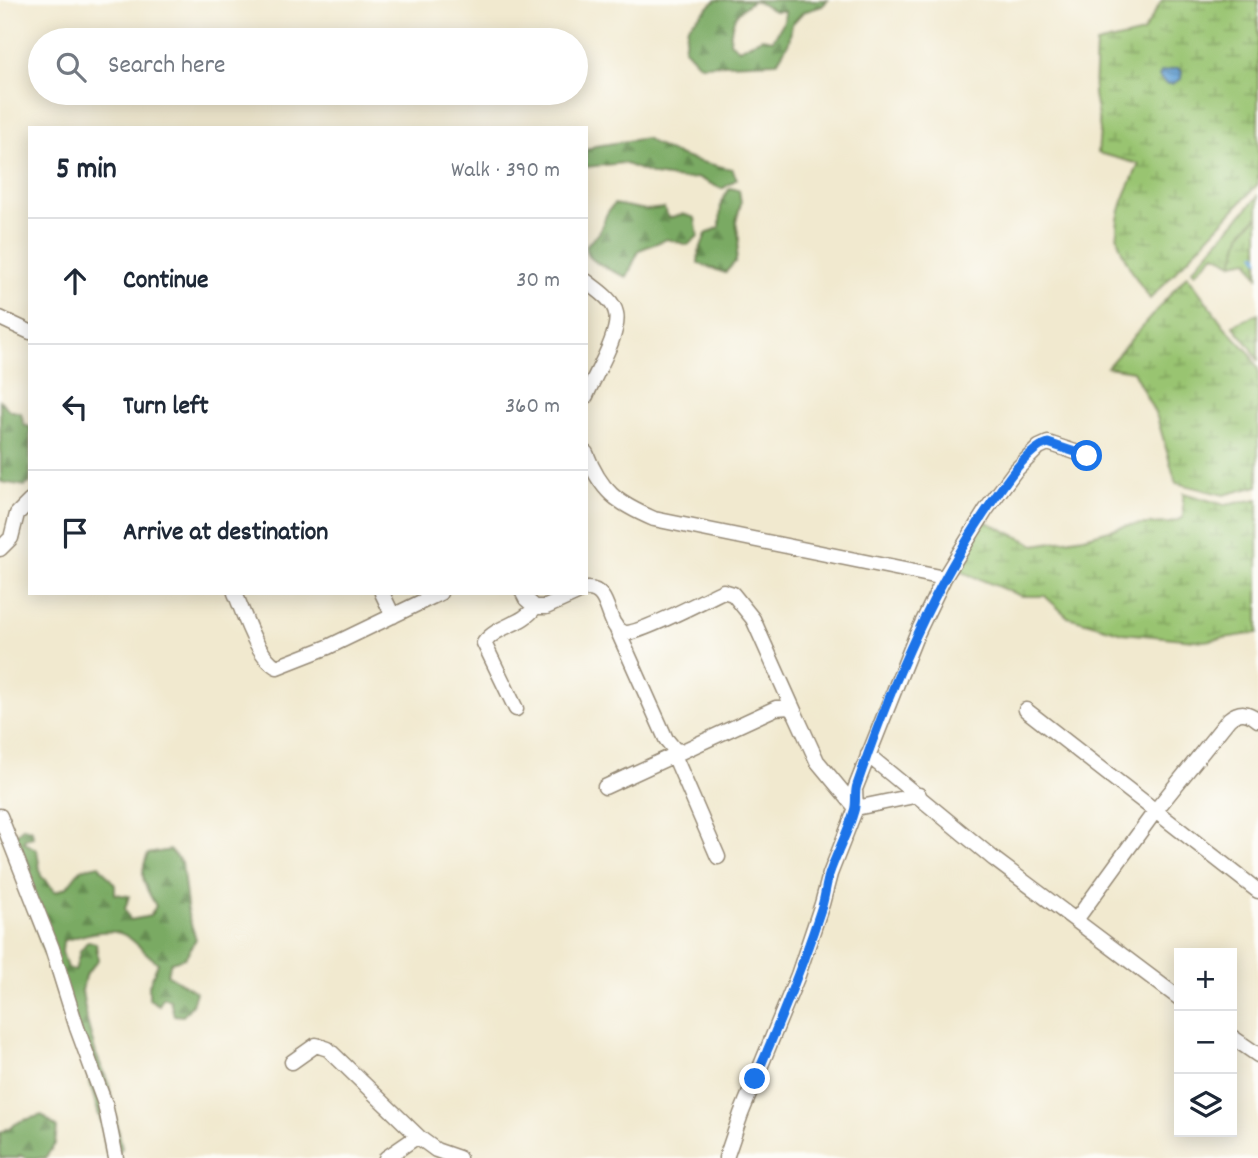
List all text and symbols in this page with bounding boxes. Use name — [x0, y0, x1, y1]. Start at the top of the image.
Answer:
search box — [28, 28, 588, 105]
icon: search — [52, 48, 90, 86]
text: Search here — [108, 48, 226, 85]
text: 5 min — [56, 150, 117, 193]
text: Walk · 390 m — [451, 155, 560, 188]
icon: ahead — [56, 262, 94, 300]
text: Continue — [123, 263, 208, 300]
text: 30 m — [516, 265, 560, 298]
icon: left — [56, 388, 94, 426]
text: Turn left — [123, 389, 209, 426]
text: 360 m — [505, 391, 560, 424]
route start — [1071, 440, 1102, 471]
icon: arrive — [56, 514, 94, 552]
text: Arrive at destination — [123, 515, 328, 552]
map controls — [1174, 948, 1237, 1137]
button: + — [1174, 948, 1237, 1011]
button: − — [1174, 1011, 1237, 1074]
route end — [739, 1063, 770, 1094]
button: layers — [1174, 1074, 1237, 1137]

